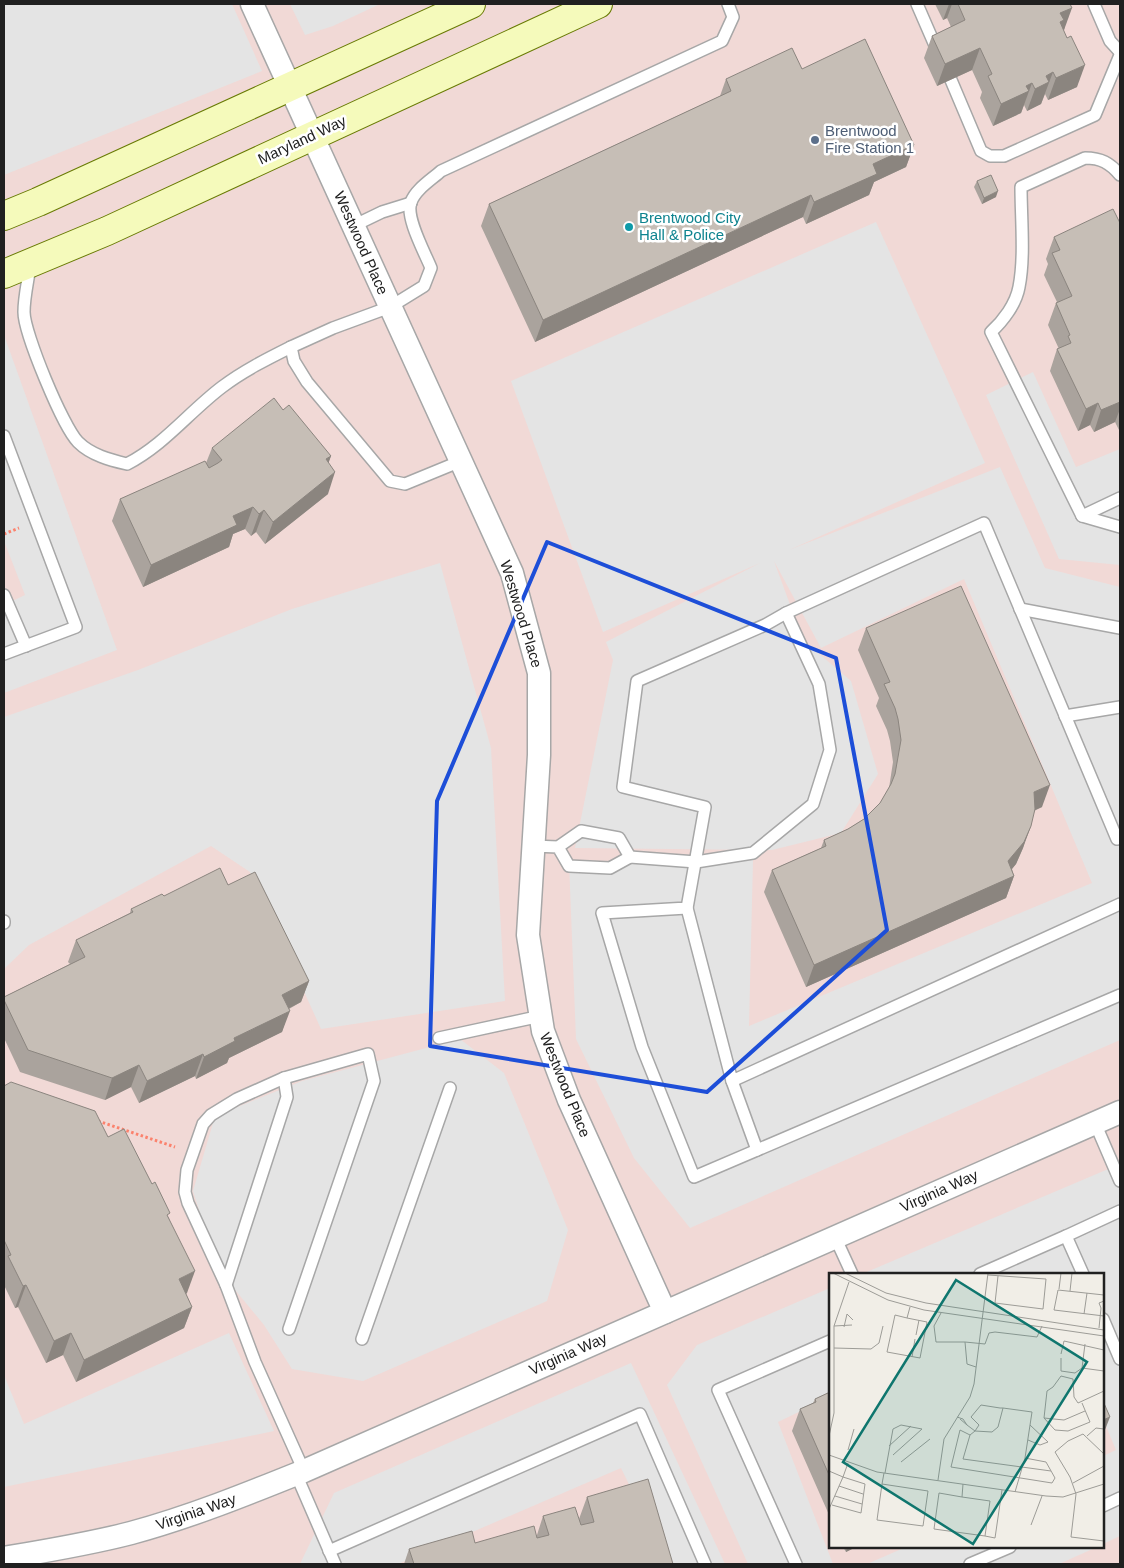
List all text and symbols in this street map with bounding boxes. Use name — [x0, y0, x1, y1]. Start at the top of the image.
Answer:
street label: Maryland Way — [255, 111, 349, 167]
place label: Brentwood Fire Station 1 — [825, 122, 914, 156]
marker: Brentwood Fire Station 1 — [809, 134, 821, 146]
street label: Westwood Place — [331, 188, 392, 297]
place label: Brentwood City Hall & Police — [639, 209, 741, 243]
marker: Brentwood City Hall & Police — [623, 221, 635, 233]
street label: Westwood Place — [497, 558, 546, 670]
street label: Westwood Place — [537, 1030, 594, 1140]
street label: Virginia Way — [897, 1166, 981, 1215]
inset map — [829, 1273, 1104, 1548]
street label: Virginia Way — [526, 1329, 610, 1378]
street label: Virginia Way — [154, 1490, 238, 1533]

